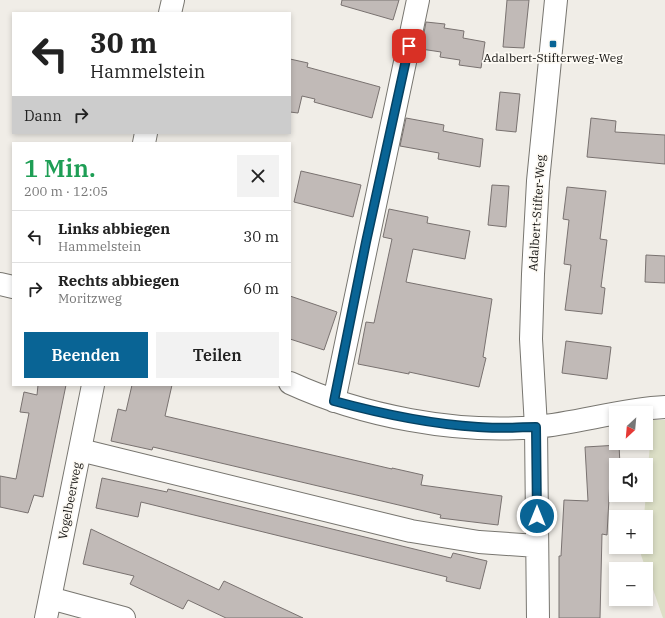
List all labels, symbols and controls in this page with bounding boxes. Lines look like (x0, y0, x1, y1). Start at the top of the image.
text: 30 m (90, 24, 157, 61)
icon: left (24, 28, 76, 80)
pin (392, 29, 426, 63)
icon: arrive (398, 35, 420, 57)
marker: Adalbert-Stifterweg-Weg (548, 39, 558, 49)
place label: Adalbert-Stifterweg-Weg (483, 50, 623, 65)
text: Hammelstein (90, 60, 205, 83)
icon: right (70, 104, 92, 126)
text: Dann (24, 106, 62, 125)
text: 1 Min. (24, 152, 96, 184)
street label: Adalbert-Stifter-Weg (525, 154, 548, 272)
button: close (237, 155, 279, 197)
text: 200 m · 12:05 (24, 183, 108, 200)
text: Links abbiegen (58, 219, 170, 238)
icon: left (24, 226, 46, 248)
text: 30 m (243, 227, 279, 246)
text: Hammelstein (58, 238, 141, 255)
text: Rechts abbiegen (58, 271, 179, 290)
icon: right (24, 278, 46, 300)
text: 60 m (243, 279, 279, 298)
text: Moritzweg (58, 290, 122, 307)
button: Beenden (24, 332, 148, 378)
button: Teilen (156, 332, 279, 378)
north arrow (609, 406, 653, 450)
map controls (609, 406, 653, 606)
button: sound (609, 458, 653, 502)
street label: Vogelbeerweg (55, 460, 84, 541)
position arrow (516, 495, 558, 537)
button: + (609, 510, 653, 554)
button: − (609, 562, 653, 606)

